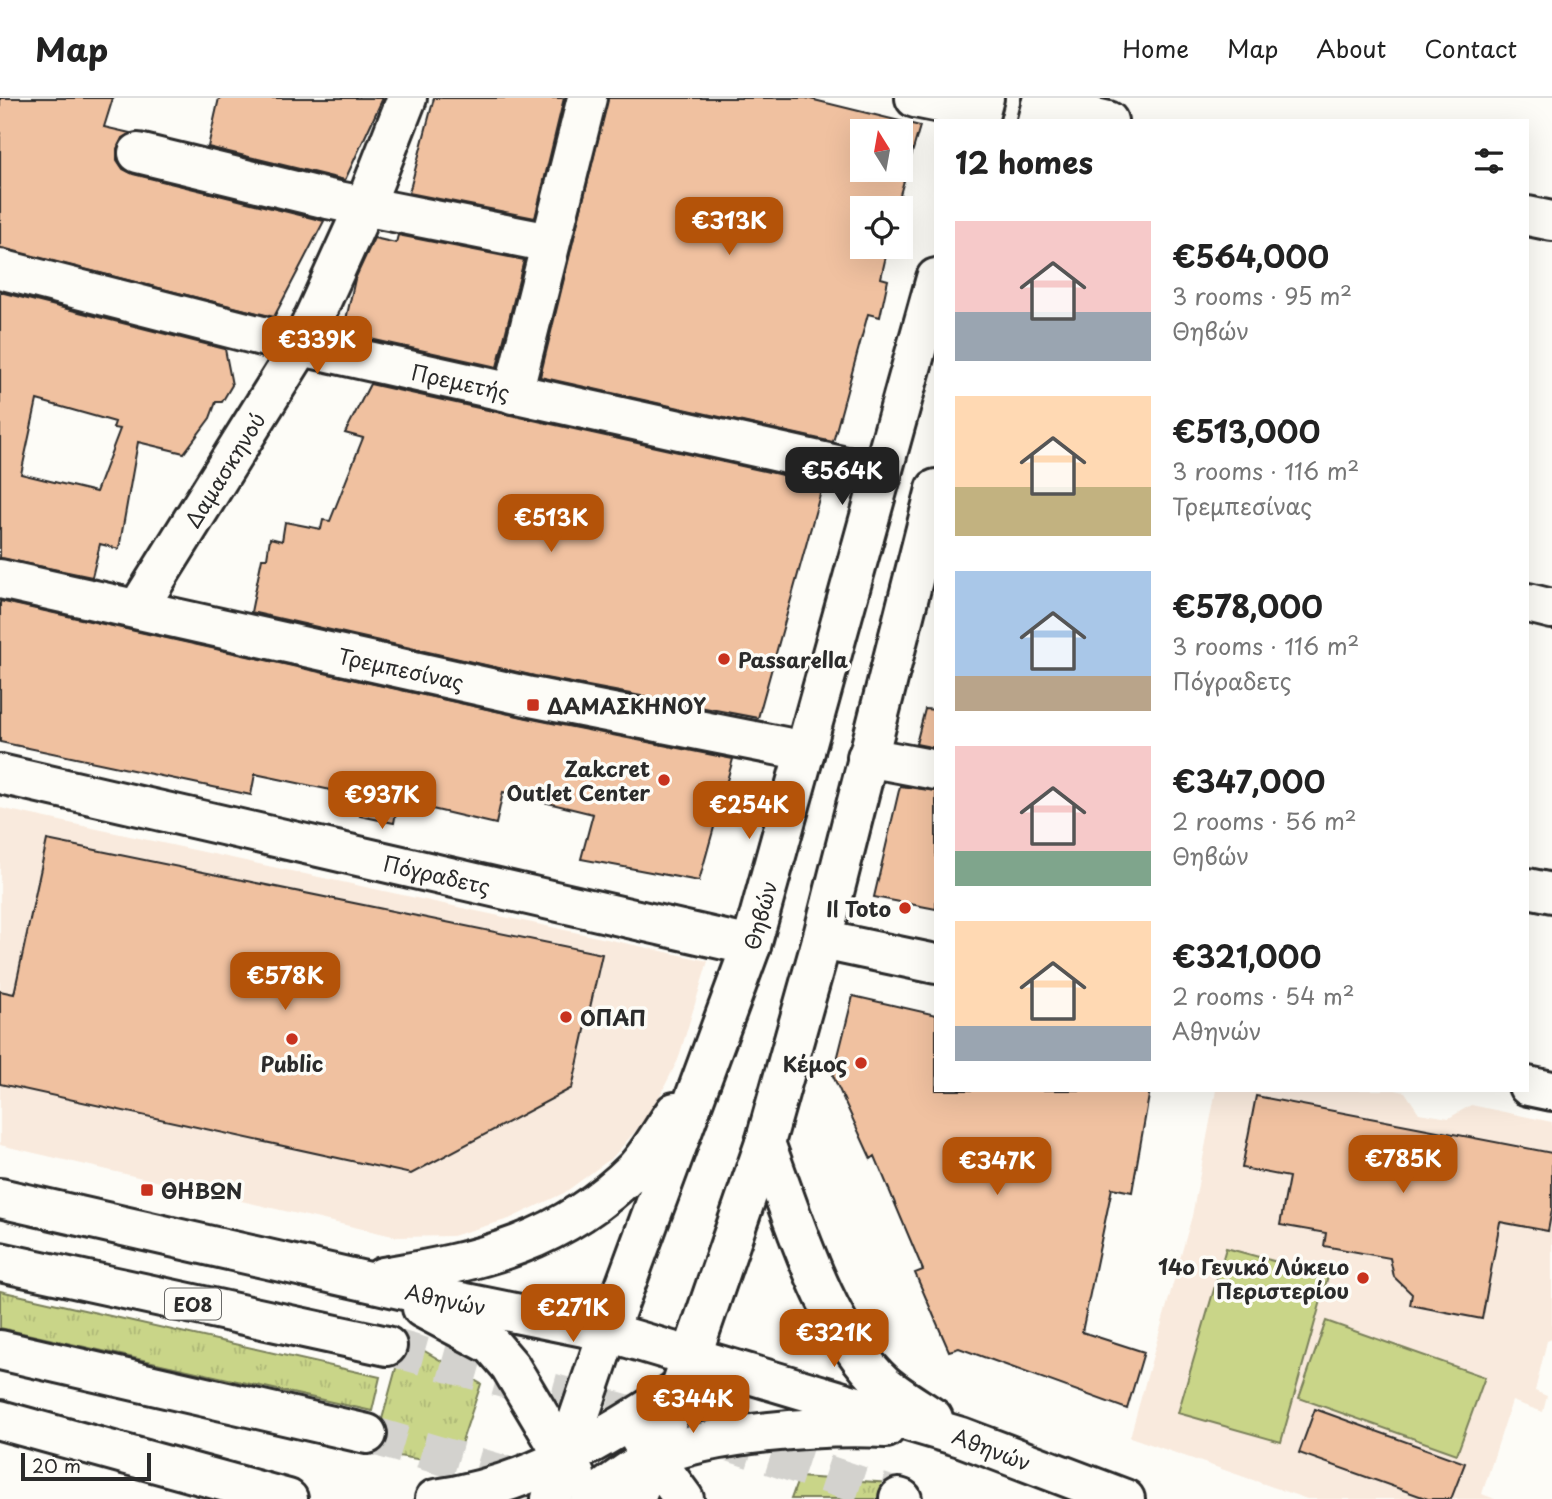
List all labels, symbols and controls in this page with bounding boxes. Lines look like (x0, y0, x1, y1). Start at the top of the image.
text: Map (35, 23, 108, 73)
text: Home (1122, 30, 1189, 66)
text: Map (1227, 30, 1278, 66)
text: About (1316, 30, 1386, 66)
text: Contact (1424, 30, 1517, 66)
north arrow (850, 119, 914, 182)
map controls (850, 119, 913, 259)
text: 12 homes (955, 139, 1093, 184)
icon: filters (1470, 142, 1508, 180)
button: locate (850, 196, 913, 259)
pin: €313K (680, 198, 778, 257)
text: €313K (691, 202, 767, 237)
text: €564,000 (1172, 233, 1329, 278)
icon: home (1011, 249, 1095, 333)
text: 3 rooms · 95 m² (1172, 278, 1352, 313)
text: Θηβών (1172, 313, 1249, 348)
pin: €339K (268, 316, 366, 376)
text: €339K (278, 321, 356, 356)
street label: Πρεμετής (408, 355, 513, 408)
street label: Δαμασκηνού (176, 406, 272, 534)
text: €513,000 (1172, 408, 1320, 453)
icon: home (1011, 424, 1095, 508)
pin: €564K (793, 448, 891, 507)
text: €564K (801, 452, 883, 487)
text: 3 rooms · 116 m² (1172, 453, 1359, 488)
text: Τρεμπεσίνας (1172, 488, 1312, 523)
pin: €513K (502, 494, 600, 554)
text: €513K (514, 499, 588, 534)
text: €578,000 (1172, 583, 1323, 628)
icon: home (1011, 599, 1095, 683)
text: 3 rooms · 116 m² (1172, 628, 1359, 663)
street label: Τρεμπεσίνας (335, 639, 467, 698)
place label: Passarella (738, 643, 848, 675)
marker: Passarella (716, 651, 732, 667)
text: Πόγραδετς (1172, 663, 1292, 698)
place label: ΔΑΜΑΣΚΗΝΟΥ (547, 689, 706, 721)
marker: ΔΑΜΑΣΚΗΝΟΥ (525, 697, 541, 713)
place label: Zakcret Outlet Center (506, 752, 650, 808)
text: €347,000 (1172, 758, 1325, 803)
pin: €937K (333, 772, 431, 831)
marker: Zakcret Outlet Center (656, 772, 672, 788)
icon: home (1011, 774, 1095, 858)
text: €937K (344, 776, 420, 811)
pin: €254K (700, 782, 798, 841)
text: €254K (709, 786, 789, 821)
text: 2 rooms · 56 m² (1172, 803, 1357, 838)
text: Θηβών (1172, 838, 1249, 873)
street label: Πόγραδετς (380, 846, 494, 902)
street label: Θηβών (735, 877, 784, 953)
place label: Il Toto (826, 892, 891, 924)
marker: Il Toto (897, 900, 913, 916)
text: €321,000 (1172, 933, 1321, 978)
icon: home (1011, 949, 1095, 1033)
pin: €578K (236, 953, 334, 1012)
text: €578K (246, 957, 324, 992)
text: 2 rooms · 54 m² (1172, 978, 1355, 1013)
place label: ΟΠΑΠ (580, 1001, 646, 1033)
marker: ΟΠΑΠ (558, 1009, 574, 1025)
text: Αθηνών (1172, 1013, 1262, 1048)
marker: Public (284, 1031, 300, 1047)
place label: Public (261, 1047, 323, 1079)
place label: Κέμος (783, 1047, 847, 1079)
marker: Κέμος (853, 1055, 869, 1071)
pin: €785K (1354, 1136, 1452, 1195)
pin: €347K (948, 1138, 1046, 1197)
text: €785K (1364, 1140, 1442, 1175)
text: €347K (958, 1142, 1036, 1177)
place label: ΘΗΒΏΝ (161, 1174, 242, 1206)
marker: ΘΗΒΏΝ (139, 1182, 155, 1198)
place label: 14ο Γενικό Λύκειο Περιστερίου (1158, 1250, 1349, 1306)
marker: 14ο Γενικό Λύκειο Περιστερίου (1355, 1270, 1371, 1286)
street label: Αθηνών (402, 1275, 489, 1323)
pin: €271K (524, 1284, 622, 1344)
road number: ΕΟ8 (165, 1288, 221, 1320)
text: €271K (537, 1289, 609, 1324)
pin: €321K (785, 1310, 883, 1369)
text: €321K (796, 1314, 872, 1349)
pin: €344K (644, 1376, 742, 1435)
text: €344K (652, 1380, 734, 1415)
street label: Αθηνών (948, 1419, 1036, 1478)
scale bar (21, 1450, 150, 1482)
text: 20 m (32, 1451, 81, 1479)

